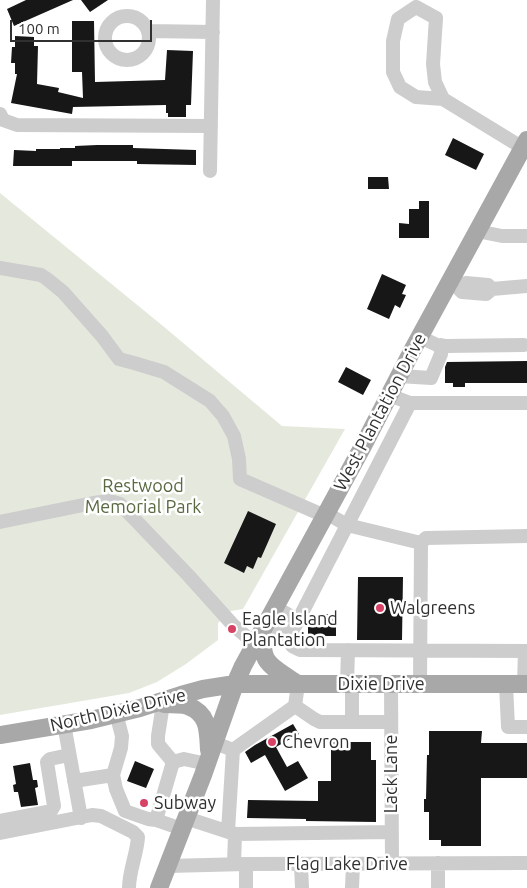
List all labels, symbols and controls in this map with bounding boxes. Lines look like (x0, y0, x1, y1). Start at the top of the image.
scale bar (12, 10, 155, 42)
text: 100 m (18, 20, 60, 37)
street label: West Plantation Drive (329, 329, 431, 495)
park label: Restwood Memorial Park (85, 475, 201, 518)
place label: Walgreens (390, 597, 475, 619)
marker: Walgreens (374, 602, 386, 614)
place label: Eagle Island Plantation (242, 608, 338, 650)
marker: Eagle Island Plantation (226, 623, 238, 635)
street label: Dixie Drive (337, 673, 425, 695)
street label: North Dixie Drive (48, 684, 188, 736)
place label: Chevron (282, 731, 350, 753)
street label: Lack Lane (380, 735, 402, 813)
marker: Chevron (266, 736, 278, 748)
place label: Subway (154, 792, 216, 814)
marker: Subway (138, 797, 150, 809)
street label: Flag Lake Drive (286, 853, 408, 875)

